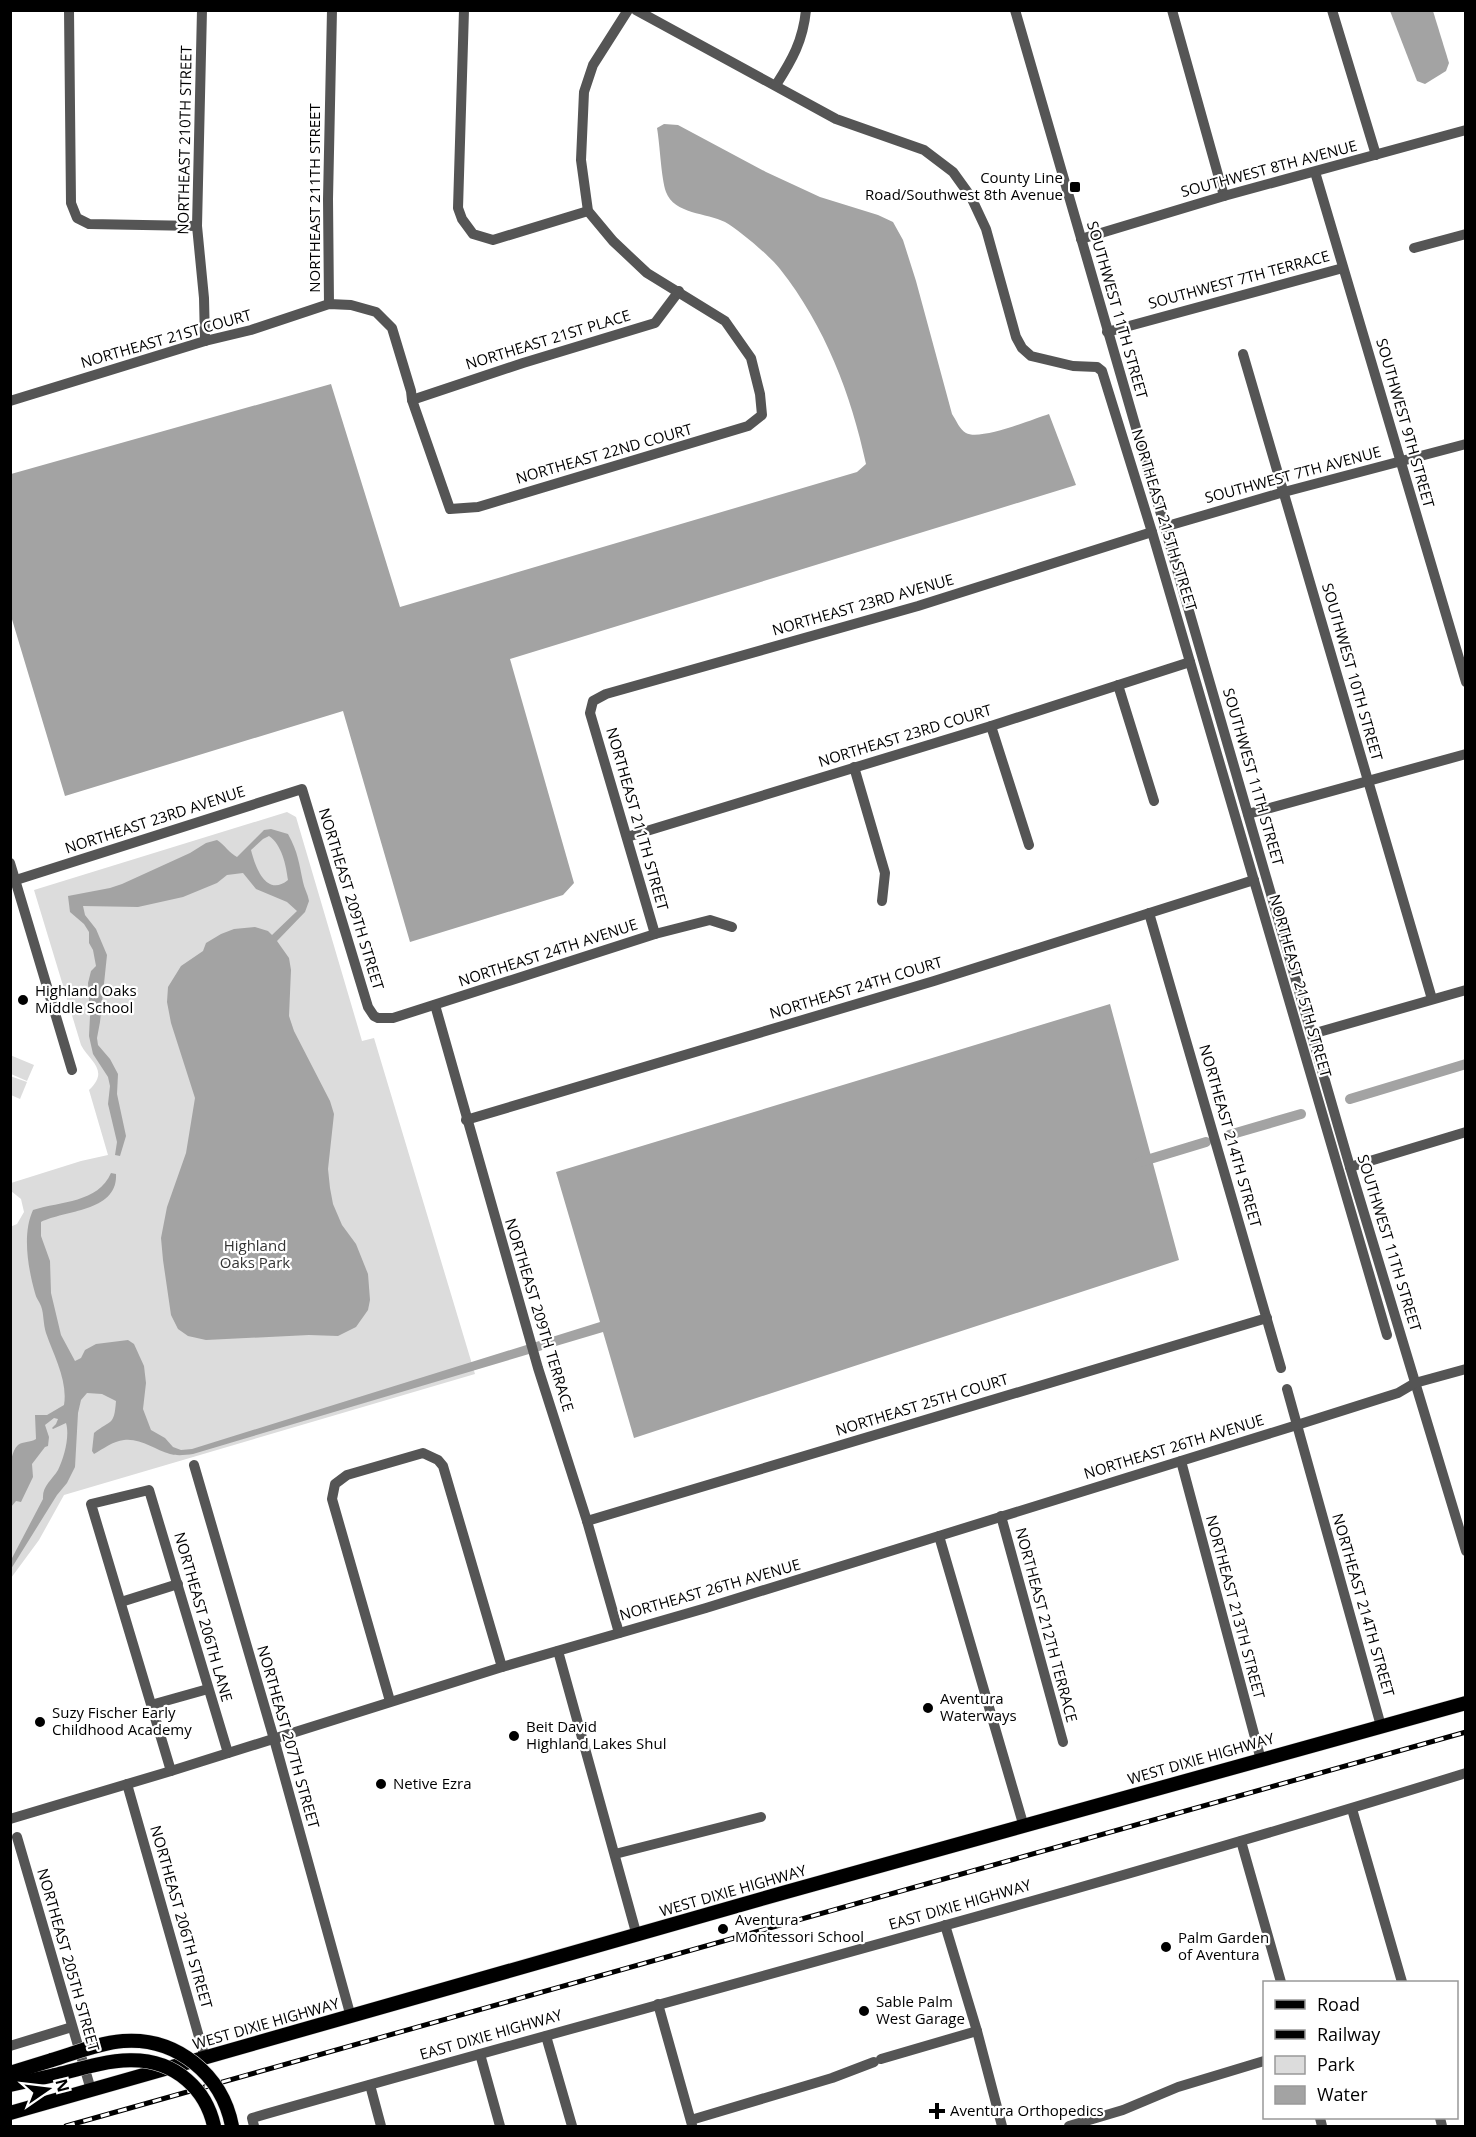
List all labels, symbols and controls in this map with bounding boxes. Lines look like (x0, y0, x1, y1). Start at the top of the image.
street label: NORTHEAST 210TH STREET (172, 44, 196, 235)
street label: NORTHEAST 211TH STREET (304, 103, 324, 293)
street label: SOUTHWEST 8TH AVENUE (1178, 135, 1359, 201)
place label: County Line Road/Southwest 8th Avenue (865, 167, 1063, 204)
marker: County Line Road/Southwest 8th Avenue (1068, 180, 1082, 194)
street label: SOUTHWEST 11TH STREET (1083, 219, 1153, 402)
street label: SOUTHWEST 7TH TERRACE (1146, 245, 1332, 313)
street label: NORTHEAST 21ST COURT (78, 304, 254, 372)
street label: NORTHEAST 21ST PLACE (463, 304, 633, 374)
street label: SOUTHWEST 9TH STREET (1372, 336, 1440, 510)
street label: NORTHEAST 22ND COURT (513, 418, 695, 488)
street label: NORTHEAST 215TH STREET (1128, 426, 1202, 614)
street label: SOUTHWEST 7TH AVENUE (1202, 441, 1383, 507)
street label: NORTHEAST 23RD AVENUE (769, 568, 956, 640)
street label: SOUTHWEST 10TH STREET (1318, 581, 1388, 764)
street label: SOUTHWEST 11TH STREET (1219, 686, 1289, 869)
street label: NORTHEAST 23RD COURT (815, 699, 995, 771)
street label: NORTHEAST 211TH STREET (602, 725, 674, 913)
street label: NORTHEAST 23RD AVENUE (62, 780, 247, 858)
street label: NORTHEAST 209TH STREET (315, 805, 389, 993)
street label: NORTHEAST 215TH STREET (1265, 892, 1337, 1080)
street label: NORTHEAST 24TH AVENUE (455, 914, 640, 991)
street label: NORTHEAST 24TH COURT (767, 951, 945, 1023)
place label: Highland Oaks Middle School (35, 980, 137, 1017)
marker: Highland Oaks Middle School (16, 993, 30, 1007)
street label: NORTHEAST 214TH STREET (1195, 1042, 1267, 1230)
street label: SOUTHWEST 11TH STREET (1354, 1152, 1427, 1334)
street label: NORTHEAST 209TH TERRACE (501, 1216, 579, 1414)
park label: Highland Oaks Park (220, 1235, 290, 1272)
street label: NORTHEAST 25TH COURT (833, 1368, 1011, 1440)
street label: NORTHEAST 26TH AVENUE (1081, 1409, 1266, 1483)
street label: NORTHEAST 214TH STREET (1328, 1511, 1400, 1699)
street label: NORTHEAST 213TH STREET (1202, 1513, 1270, 1701)
street label: NORTHEAST 212TH TERRACE (1011, 1525, 1083, 1724)
street label: NORTHEAST 206TH LANE (170, 1530, 238, 1704)
street label: NORTHEAST 26TH AVENUE (617, 1554, 803, 1624)
street label: NORTHEAST 207TH STREET (253, 1643, 325, 1831)
place label: Aventura Waterways (940, 1688, 1017, 1725)
marker: Aventura Waterways (921, 1701, 935, 1715)
place label: Suzy Fischer Early Childhood Academy (52, 1702, 192, 1739)
marker: Suzy Fischer Early Childhood Academy (33, 1715, 47, 1729)
place label: Beit David Highland Lakes Shul (526, 1716, 667, 1753)
street label: WEST DIXIE HIGHWAY (1125, 1727, 1277, 1789)
marker: Beit David Highland Lakes Shul (507, 1729, 521, 1743)
place label: Netive Ezra (393, 1773, 472, 1793)
marker: Netive Ezra (374, 1777, 388, 1791)
street label: NORTHEAST 206TH STREET (146, 1823, 218, 2011)
street label: WEST DIXIE HIGHWAY (657, 1859, 809, 1921)
street label: NORTHEAST 205TH STREET (33, 1866, 105, 2054)
street label: EAST DIXIE HIGHWAY (886, 1874, 1034, 1934)
place label: Aventura Montessori School (735, 1909, 864, 1946)
marker: Aventura Montessori School (716, 1922, 730, 1936)
place label: Palm Garden of Aventura (1178, 1927, 1269, 1964)
marker: Palm Garden of Aventura (1159, 1940, 1173, 1954)
legend (1263, 1981, 1458, 2119)
place label: Sable Palm West Garage (876, 1991, 965, 2028)
street label: WEST DIXIE HIGHWAY (190, 1992, 342, 2054)
text: Road (1317, 1992, 1360, 2016)
street label: EAST DIXIE HIGHWAY (417, 2004, 565, 2064)
marker: Sable Palm West Garage (857, 2004, 871, 2018)
text: Railway (1317, 2022, 1381, 2046)
text: Park (1317, 2052, 1355, 2076)
north arrow (18, 2059, 78, 2119)
text: N (50, 2076, 75, 2094)
text: Water (1317, 2082, 1368, 2106)
place label: Aventura Orthopedics (950, 2100, 1104, 2120)
marker: Aventura Orthopedics (928, 2102, 946, 2120)

